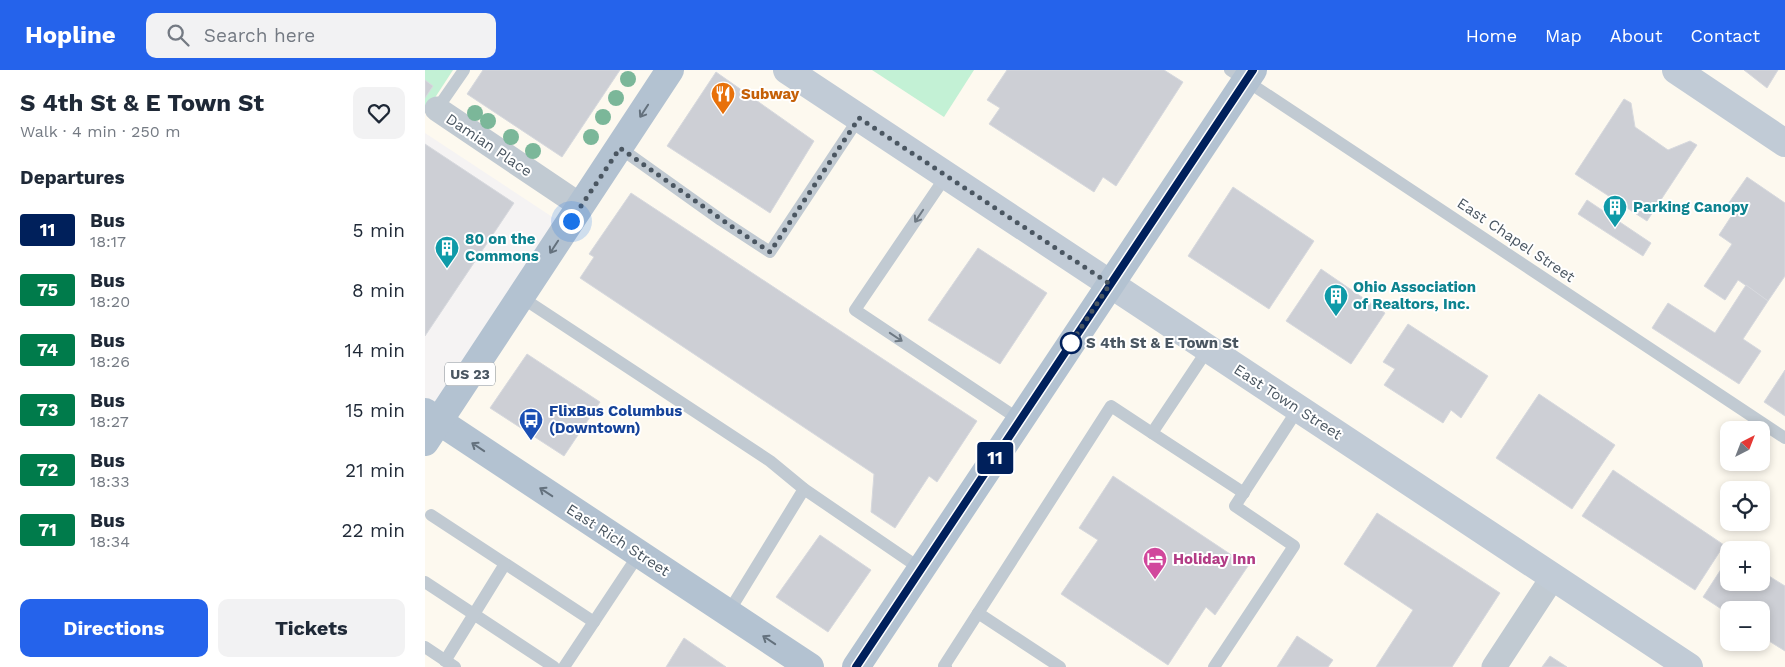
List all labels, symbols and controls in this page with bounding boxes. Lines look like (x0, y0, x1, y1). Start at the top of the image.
search box (146, 13, 496, 58)
text: Hopline (25, 21, 116, 49)
icon: search (164, 21, 192, 49)
text: Search here (204, 24, 315, 47)
text: Home (1466, 25, 1517, 46)
text: Map (1545, 25, 1582, 46)
text: About (1610, 25, 1662, 46)
text: Contact (1690, 25, 1760, 46)
restaurant icon: Subway (710, 81, 736, 115)
place label: Subway (741, 85, 800, 103)
button: heart (353, 87, 405, 139)
text: S 4th St & E Town St (20, 89, 264, 117)
one-way arrow (639, 104, 649, 118)
street label: Damian Place (443, 110, 535, 180)
text: Walk · 4 min · 250 m (20, 122, 180, 141)
text: Departures (20, 166, 125, 189)
street label: East Chapel Street (1454, 194, 1579, 286)
building icon: Parking Canopy (1602, 194, 1628, 228)
place label: Parking Canopy (1633, 198, 1749, 216)
text: Bus (90, 209, 125, 232)
your location (559, 209, 584, 234)
one-way arrow (914, 209, 924, 223)
text: 11 (40, 219, 55, 240)
text: 5 min (353, 219, 405, 242)
place label: 80 on the Commons (465, 230, 539, 265)
text: 18:17 (90, 232, 126, 251)
building icon: 80 on the Commons (434, 235, 460, 269)
one-way arrow (549, 239, 559, 253)
text: Bus (90, 269, 125, 292)
place label: Ohio Association of Realtors, Inc. (1353, 278, 1476, 313)
text: 75 (37, 279, 58, 300)
text: 8 min (352, 279, 405, 302)
building icon: Ohio Association of Realtors, Inc. (1323, 283, 1349, 317)
text: 18:20 (90, 292, 130, 311)
text: Bus (90, 329, 125, 352)
one-way arrow (888, 332, 902, 342)
marker: S 4th St & E Town St (1060, 332, 1082, 354)
place label: S 4th St & E Town St (1086, 334, 1239, 352)
text: 74 (37, 339, 58, 360)
text: 14 min (345, 339, 405, 362)
text: 18:26 (90, 352, 130, 371)
street label: East Town Street (1231, 360, 1346, 444)
road number: US 23 (445, 362, 495, 386)
text: Bus (90, 389, 125, 412)
text: 73 (37, 399, 58, 420)
text: 15 min (345, 399, 405, 422)
place label: FlixBus Columbus (Downtown) (549, 402, 682, 437)
bus stop icon: FlixBus Columbus (Downtown) (518, 407, 544, 441)
text: 18:27 (90, 412, 129, 431)
north arrow (1720, 421, 1770, 471)
map controls (1720, 421, 1770, 651)
one-way arrow (471, 442, 485, 452)
line badge: 11 (973, 442, 1017, 474)
text: 11 (987, 447, 1003, 468)
text: Bus (90, 449, 125, 472)
text: 72 (37, 459, 58, 480)
text: 21 min (345, 459, 405, 482)
text: 18:33 (90, 472, 130, 491)
button: locate (1720, 481, 1770, 531)
one-way arrow (540, 487, 554, 497)
street label: East Rich Street (563, 500, 673, 580)
text: Bus (90, 509, 125, 532)
text: 71 (38, 519, 57, 540)
text: 22 min (341, 519, 405, 542)
text: 18:34 (90, 532, 130, 551)
button: + (1720, 541, 1770, 591)
hotel icon: Holiday Inn (1142, 546, 1168, 580)
place label: Holiday Inn (1173, 550, 1256, 568)
button: Directions (20, 599, 208, 657)
button: Tickets (218, 599, 405, 657)
button: − (1720, 601, 1770, 651)
one-way arrow (763, 635, 777, 645)

